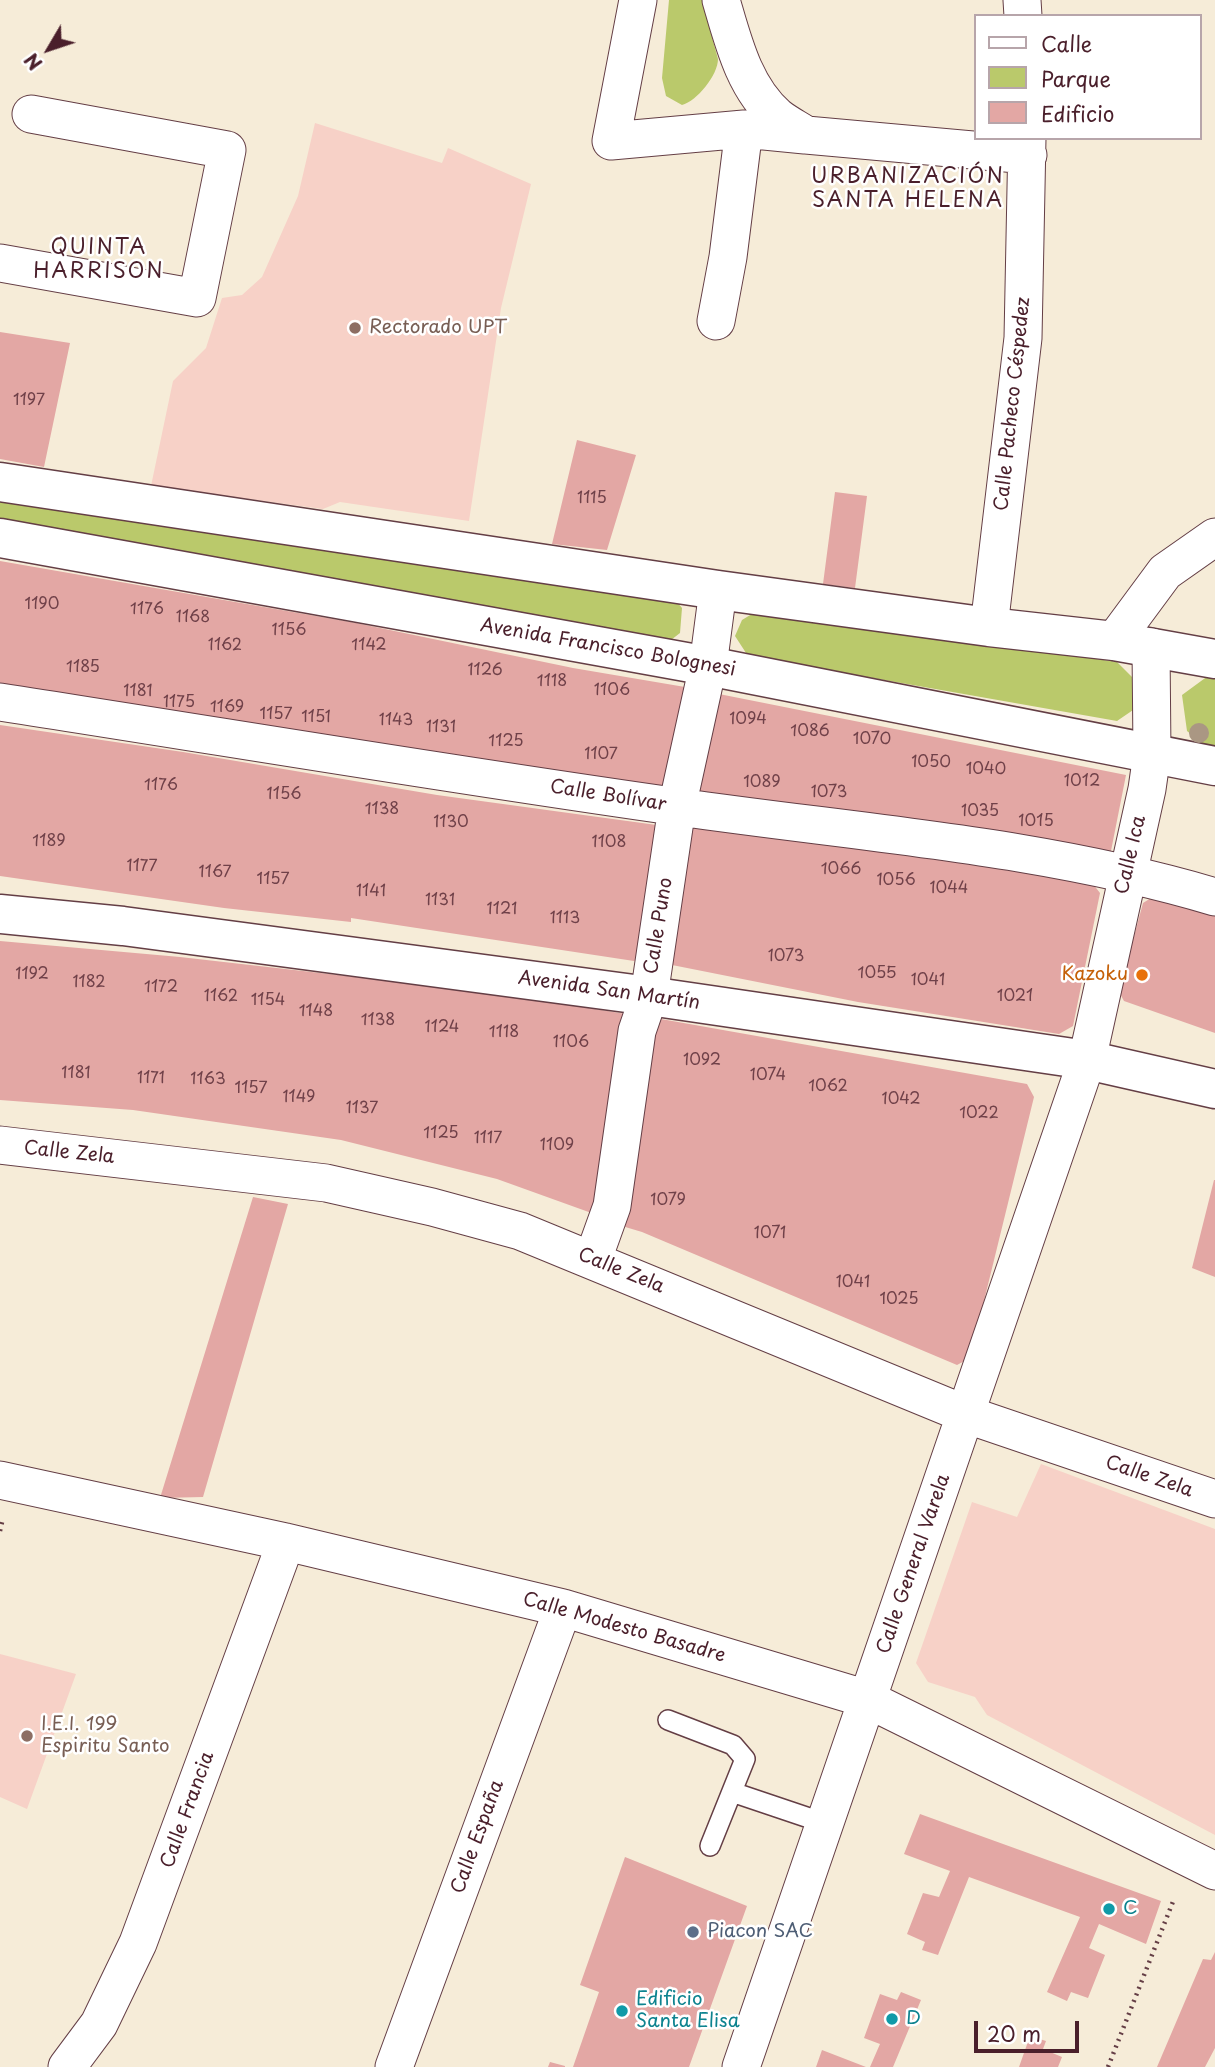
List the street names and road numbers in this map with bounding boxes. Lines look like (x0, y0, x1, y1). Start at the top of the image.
street label: Calle Pacheco Céspedez (990, 296, 1036, 512)
street label: Avenida Francisco Bolognesi (479, 614, 737, 682)
street label: Calle Bolívar (548, 776, 668, 816)
street label: Calle Ica (1111, 813, 1151, 897)
street label: Calle Puno (640, 876, 678, 976)
street label: Avenida San Martín (517, 967, 701, 1015)
street label: Calle Zela (23, 1137, 115, 1169)
street label: Calle Zela (575, 1243, 667, 1299)
street label: Calle Zela (1102, 1451, 1196, 1503)
street label: Calle General Varela (873, 1471, 955, 1657)
street label: Calle Modesto Basadre (520, 1588, 728, 1668)
street label: Calle Francia (156, 1749, 220, 1871)
street label: Calle España (447, 1777, 509, 1897)

